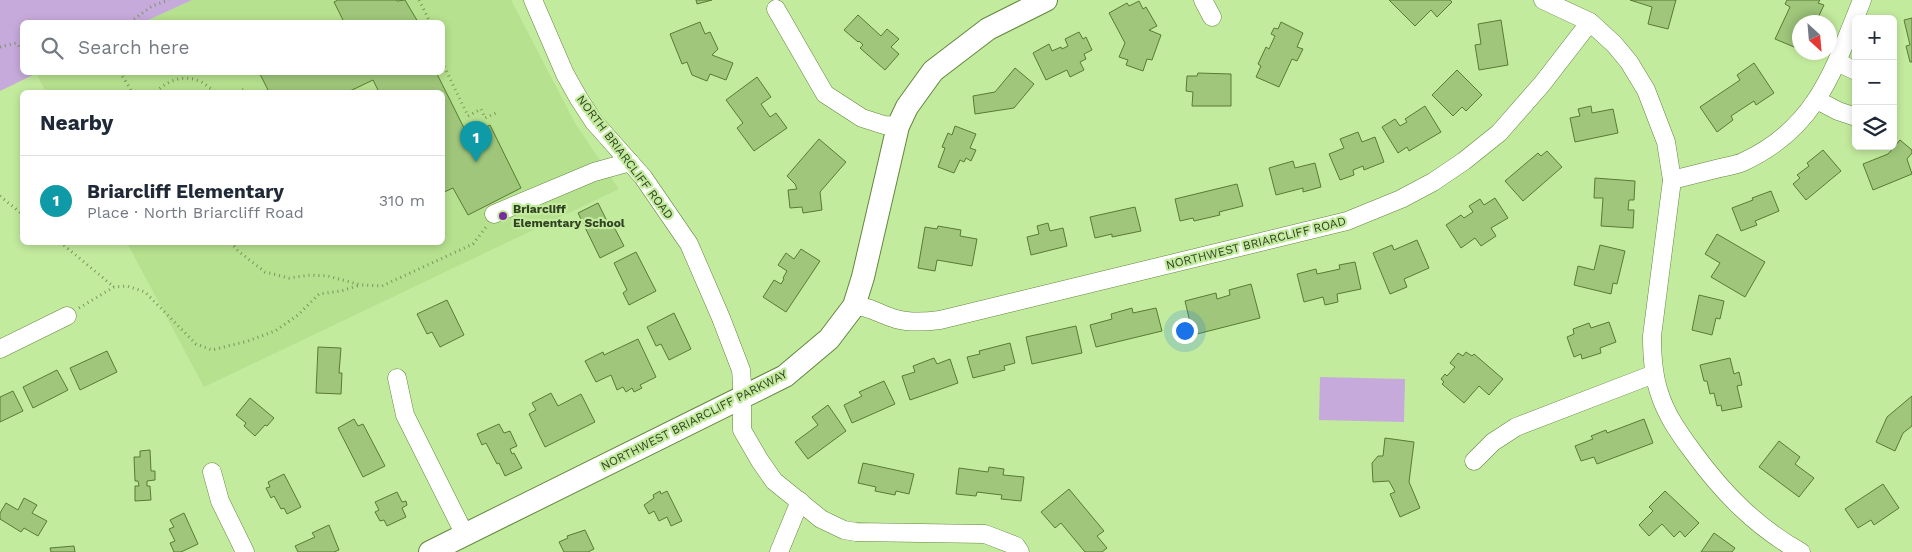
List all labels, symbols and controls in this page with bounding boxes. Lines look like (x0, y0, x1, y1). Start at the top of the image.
north arrow (1792, 15, 1837, 60)
map controls (1852, 15, 1897, 150)
button: + (1852, 15, 1897, 60)
search box (20, 20, 445, 75)
icon: search (38, 34, 66, 62)
text: Search here (78, 36, 189, 59)
button: − (1852, 60, 1897, 105)
street label: NORTH BRIARCLIFF ROAD (574, 92, 676, 222)
button: layers (1852, 105, 1897, 150)
text: Nearby (40, 110, 113, 135)
pin: 1 (460, 121, 492, 162)
text: Briarcliff Elementary (87, 180, 284, 203)
text: 1 (53, 191, 59, 210)
text: 310 m (379, 191, 425, 210)
place label: Briarcliff Elementary School (513, 202, 625, 230)
text: Place · North Briarcliff Road (87, 203, 304, 222)
marker: Briarcliff Elementary School (497, 210, 509, 222)
street label: NORTHWEST BRIARCLIFF ROAD (1165, 214, 1347, 272)
your location (1172, 318, 1198, 344)
street label: NORTHWEST BRIARCLIFF PARKWAY (598, 367, 790, 473)

